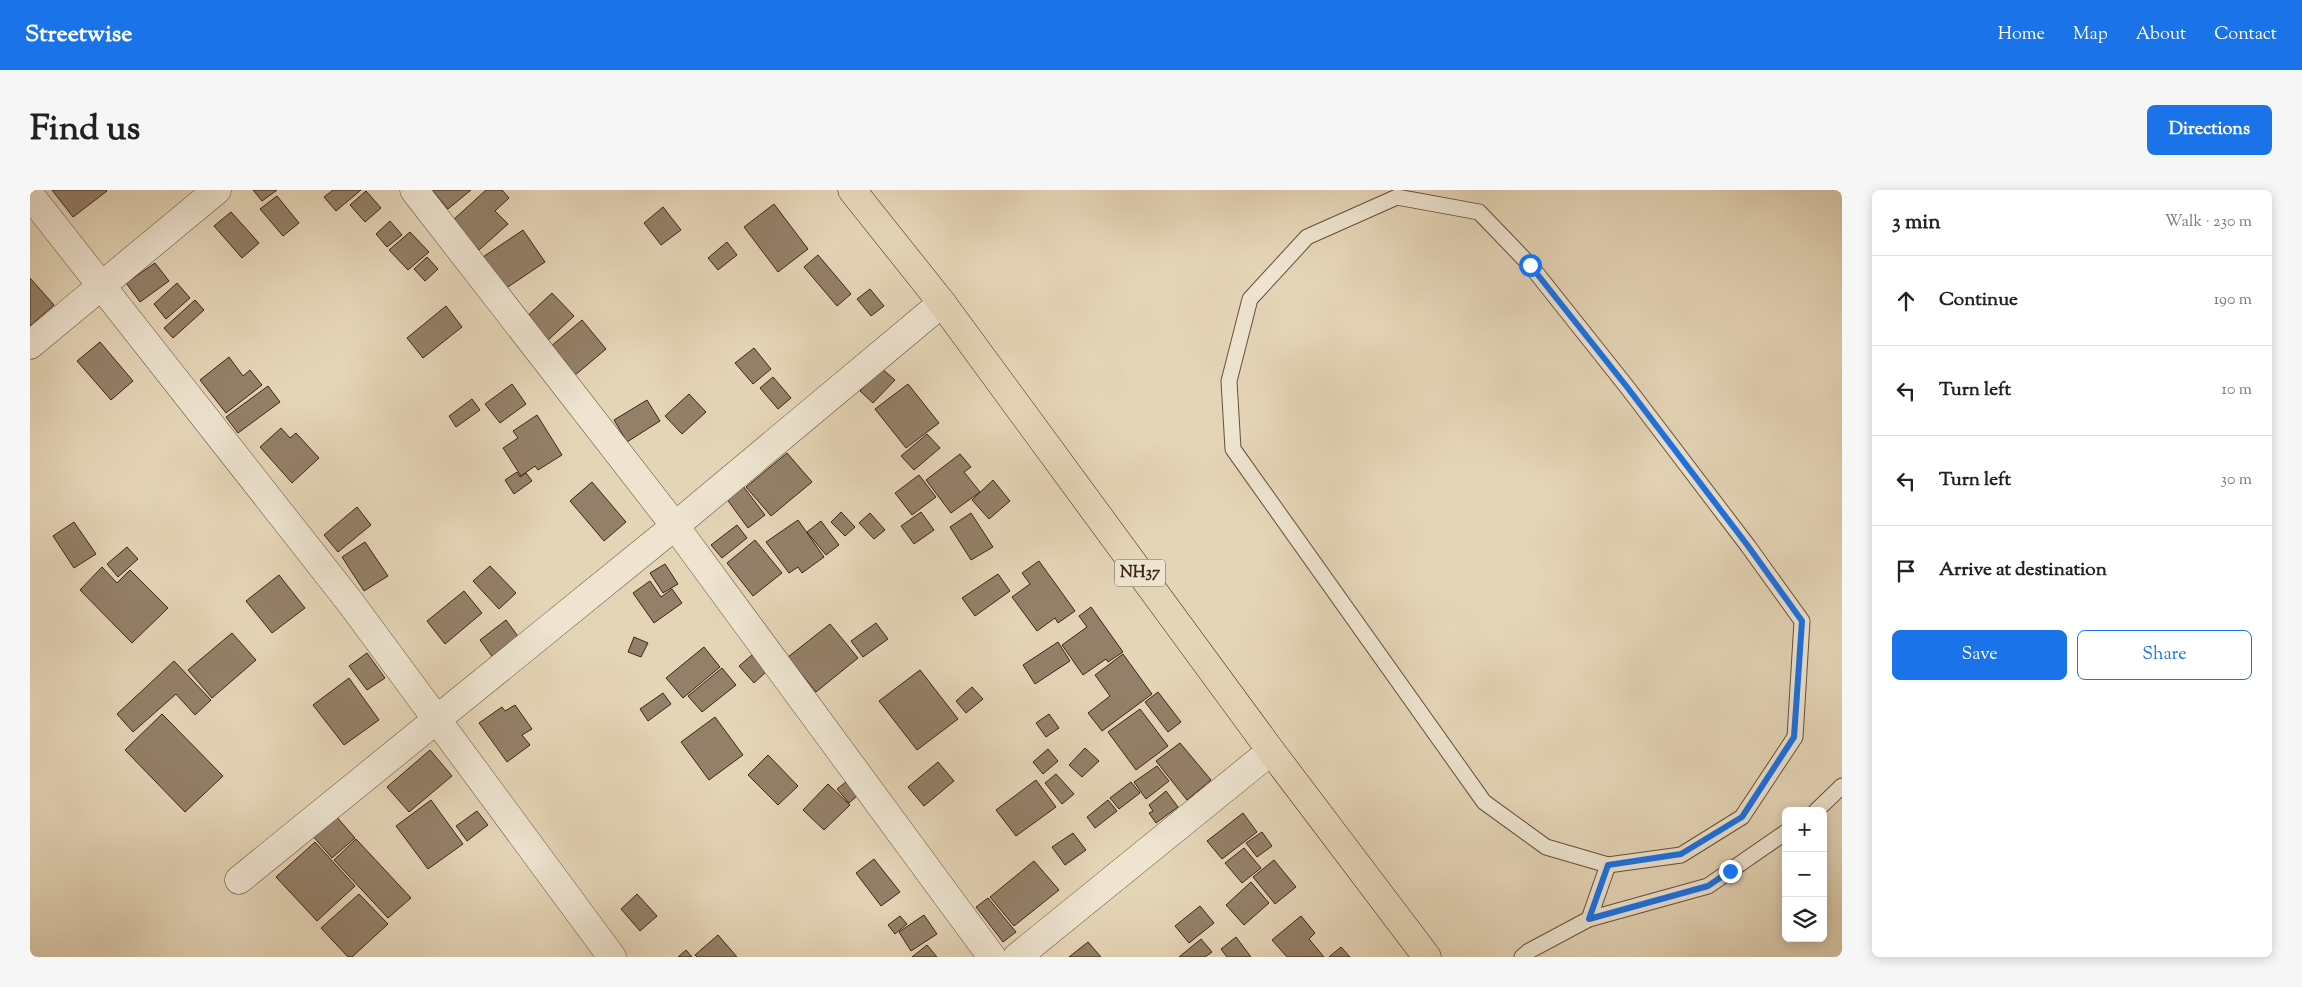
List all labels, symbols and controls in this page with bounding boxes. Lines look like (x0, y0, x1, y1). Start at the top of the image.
text: Streetwise (25, 18, 132, 52)
text: Home (1998, 22, 2045, 48)
text: Map (2073, 22, 2108, 48)
text: About (2136, 22, 2186, 48)
text: Contact (2214, 22, 2277, 48)
text: Find us (30, 105, 140, 156)
button: Directions (2147, 105, 2272, 155)
text: 3 min (1892, 208, 1941, 238)
text: Walk · 230 m (2165, 211, 2252, 234)
route start (1519, 254, 1542, 277)
icon: ahead (1892, 287, 1920, 315)
text: Continue (1939, 287, 2018, 314)
text: 190 m (2214, 289, 2252, 312)
icon: left (1892, 377, 1920, 405)
text: Turn left (1939, 377, 2011, 404)
text: 10 m (2222, 379, 2252, 402)
icon: left (1892, 467, 1920, 495)
text: Turn left (1939, 467, 2011, 494)
text: 30 m (2221, 469, 2252, 492)
icon: arrive (1892, 557, 1920, 585)
text: Arrive at destination (1939, 557, 2107, 584)
road number: NH37 (1115, 559, 1165, 586)
button: Save (1892, 630, 2067, 680)
button: Share (2077, 630, 2252, 680)
map controls (1782, 807, 1827, 942)
button: + (1782, 807, 1827, 852)
button: − (1782, 852, 1827, 897)
route end (1719, 860, 1742, 883)
button: layers (1782, 897, 1827, 942)

